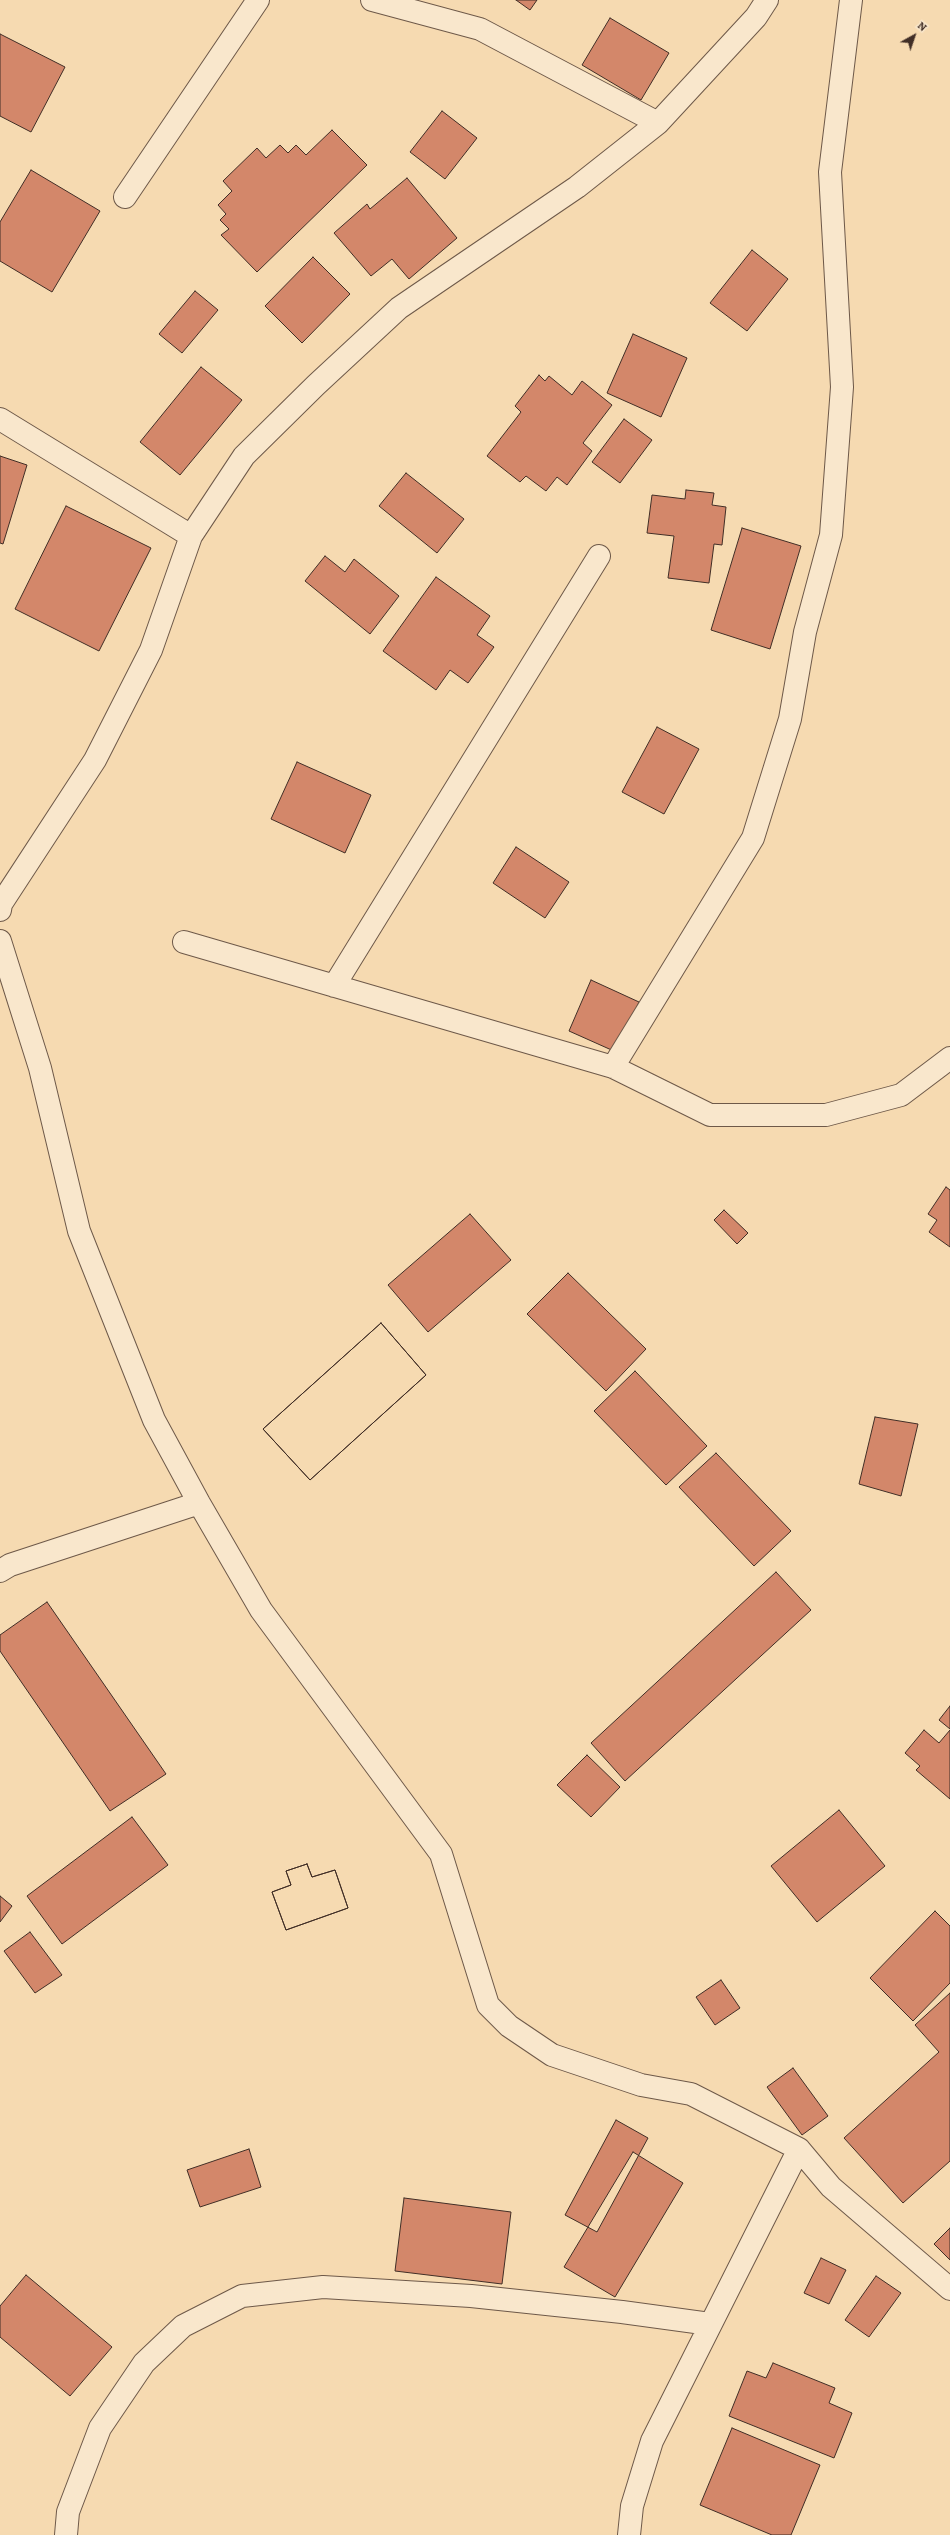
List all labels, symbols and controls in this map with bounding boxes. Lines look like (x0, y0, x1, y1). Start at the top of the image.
north arrow (894, 16, 934, 56)
text: N (914, 18, 930, 35)

